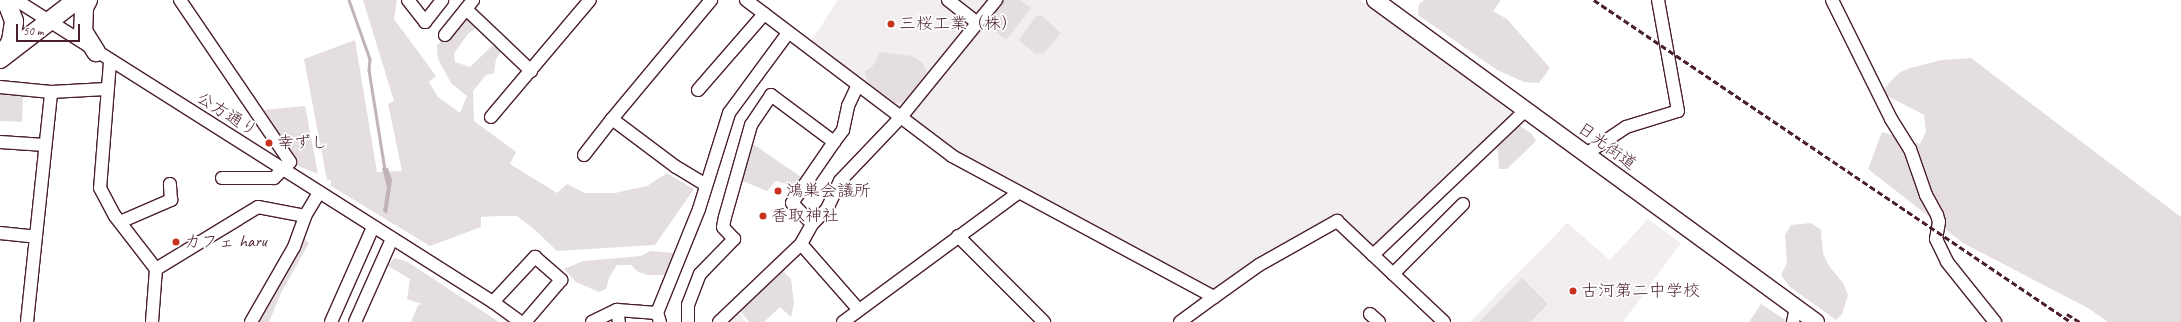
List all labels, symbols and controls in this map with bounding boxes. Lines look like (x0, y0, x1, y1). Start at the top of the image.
place label: 三桜工業（株） (899, 14, 1018, 34)
scale bar (18, 16, 82, 42)
marker: 三桜工業（株） (886, 19, 896, 29)
text: 50 m (23, 23, 43, 39)
street label: 公方通り (193, 87, 261, 141)
street label: 日光街道 (1573, 118, 1641, 174)
place label: 幸ずし (277, 133, 328, 153)
marker: 幸ずし (264, 138, 274, 148)
place label: 鴻巣会議所 (786, 181, 871, 201)
marker: 鴻巣会議所 (773, 186, 783, 196)
place label: 香取神社 (771, 206, 839, 226)
marker: 香取神社 (758, 211, 768, 221)
place label: カフェ haru (184, 232, 267, 252)
marker: カフェ haru (171, 237, 181, 247)
place label: 古河第二中学校 (1581, 281, 1700, 301)
marker: 古河第二中学校 (1568, 286, 1578, 296)

